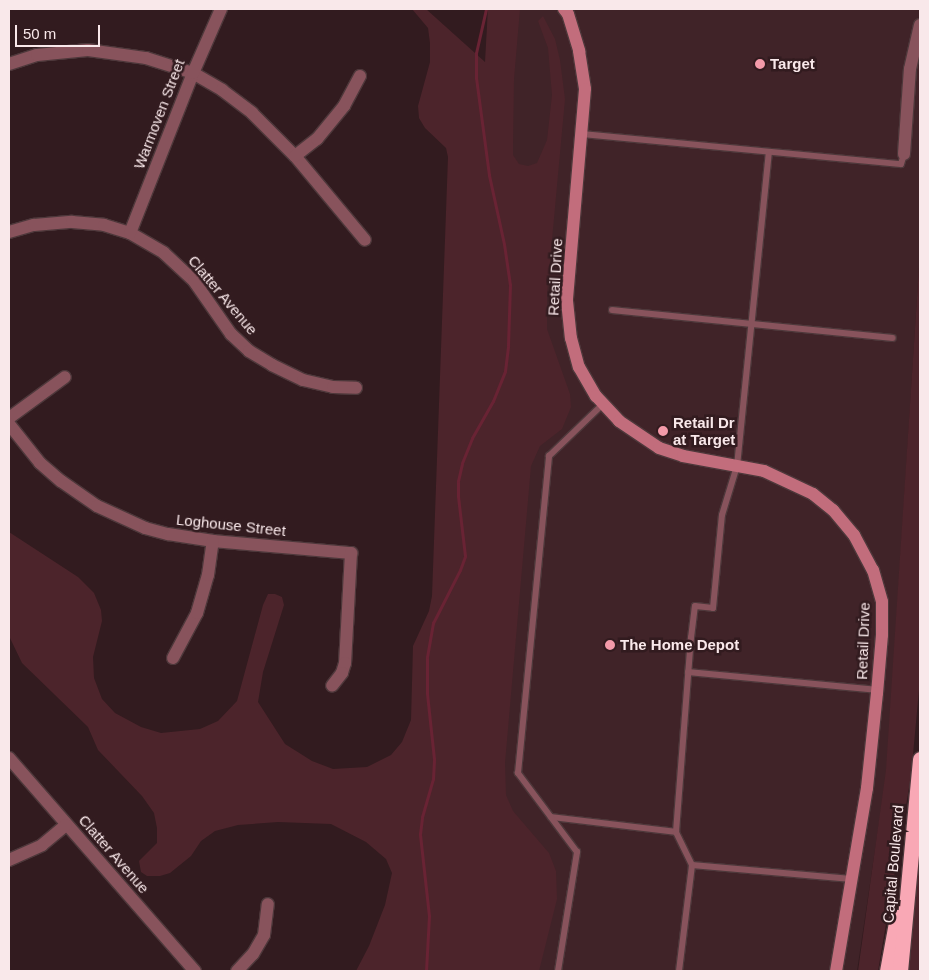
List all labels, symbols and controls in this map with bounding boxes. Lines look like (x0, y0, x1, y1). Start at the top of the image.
scale bar (18, 15, 102, 47)
text: 50 m (23, 25, 56, 42)
place label: Target (770, 55, 815, 73)
street label: Warmoven Street (130, 57, 188, 171)
marker: Target (754, 58, 766, 70)
street label: Retail Drive (544, 238, 566, 316)
street label: Clatter Avenue (184, 251, 262, 339)
place label: Retail Dr at Target (673, 413, 735, 448)
marker: Retail Dr at Target (657, 425, 669, 437)
street label: Loghouse Street (175, 510, 287, 540)
street label: Retail Drive (853, 602, 873, 680)
place label: The Home Depot (620, 636, 739, 654)
marker: The Home Depot (604, 639, 616, 651)
street label: Capital Boulevard (879, 804, 907, 924)
street label: Clatter Avenue (75, 811, 153, 897)

